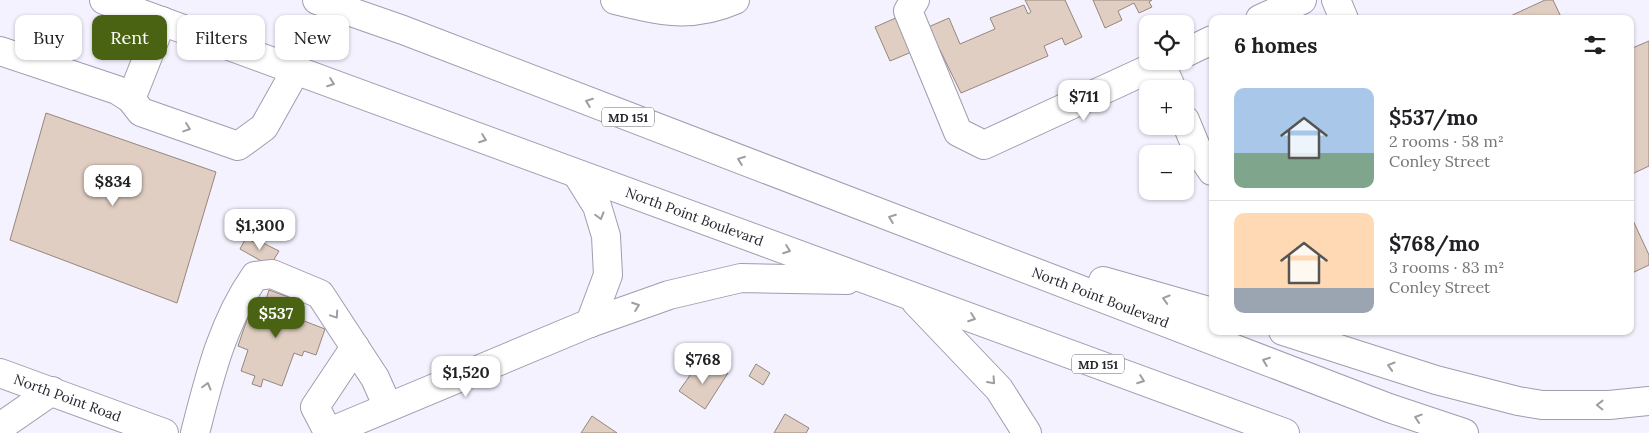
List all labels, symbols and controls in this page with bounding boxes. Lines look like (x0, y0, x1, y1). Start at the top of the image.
chip: Buy (15, 15, 82, 60)
chip: Rent (92, 15, 167, 60)
chip: Filters (177, 15, 265, 60)
chip: New (275, 15, 349, 60)
map controls (1139, 15, 1194, 200)
button: locate (1139, 15, 1194, 70)
icon: filters (1581, 31, 1609, 59)
text: 6 homes (1234, 32, 1317, 59)
one-way arrow (326, 77, 334, 87)
pin: $711 (1054, 80, 1114, 122)
button: + (1139, 80, 1194, 135)
text: $711 (1069, 86, 1099, 106)
one-way arrow (585, 98, 594, 108)
text: $537/mo (1389, 104, 1478, 131)
road number: MD 151 (602, 108, 654, 126)
icon: home (1274, 108, 1334, 168)
one-way arrow (182, 122, 191, 132)
text: 2 rooms · 58 m² (1389, 131, 1504, 151)
one-way arrow (478, 133, 487, 143)
button: − (1139, 145, 1194, 200)
text: Conley Street (1389, 151, 1490, 171)
one-way arrow (737, 156, 746, 166)
pin: $834 (83, 164, 143, 207)
text: $834 (95, 171, 131, 191)
street label: North Point Boulevard (623, 183, 766, 250)
pin: $1,300 (219, 208, 301, 251)
one-way arrow (594, 212, 604, 220)
one-way arrow (889, 214, 897, 224)
text: $1,300 (235, 215, 285, 235)
text: $768/mo (1389, 230, 1480, 257)
icon: home (1274, 233, 1334, 293)
one-way arrow (782, 244, 791, 254)
text: 3 rooms · 83 m² (1389, 257, 1504, 277)
street label: North Point Boulevard (1029, 263, 1172, 332)
text: Conley Street (1389, 277, 1490, 297)
one-way arrow (1162, 294, 1170, 304)
pin: $537 (246, 296, 306, 339)
one-way arrow (631, 302, 640, 312)
text: $537 (259, 303, 293, 323)
one-way arrow (328, 310, 338, 319)
one-way arrow (967, 312, 976, 322)
pin: $768 (673, 342, 733, 385)
text: $768 (685, 349, 721, 369)
road number: MD 151 (1072, 354, 1124, 374)
pin: $1,520 (425, 356, 507, 398)
one-way arrow (1262, 357, 1271, 367)
one-way arrow (1387, 361, 1395, 371)
text: $1,520 (442, 362, 490, 382)
street label: North Point Road (12, 370, 124, 426)
one-way arrow (1136, 374, 1145, 384)
one-way arrow (986, 376, 995, 385)
one-way arrow (202, 382, 212, 390)
one-way arrow (1596, 400, 1604, 410)
one-way arrow (1414, 414, 1423, 424)

